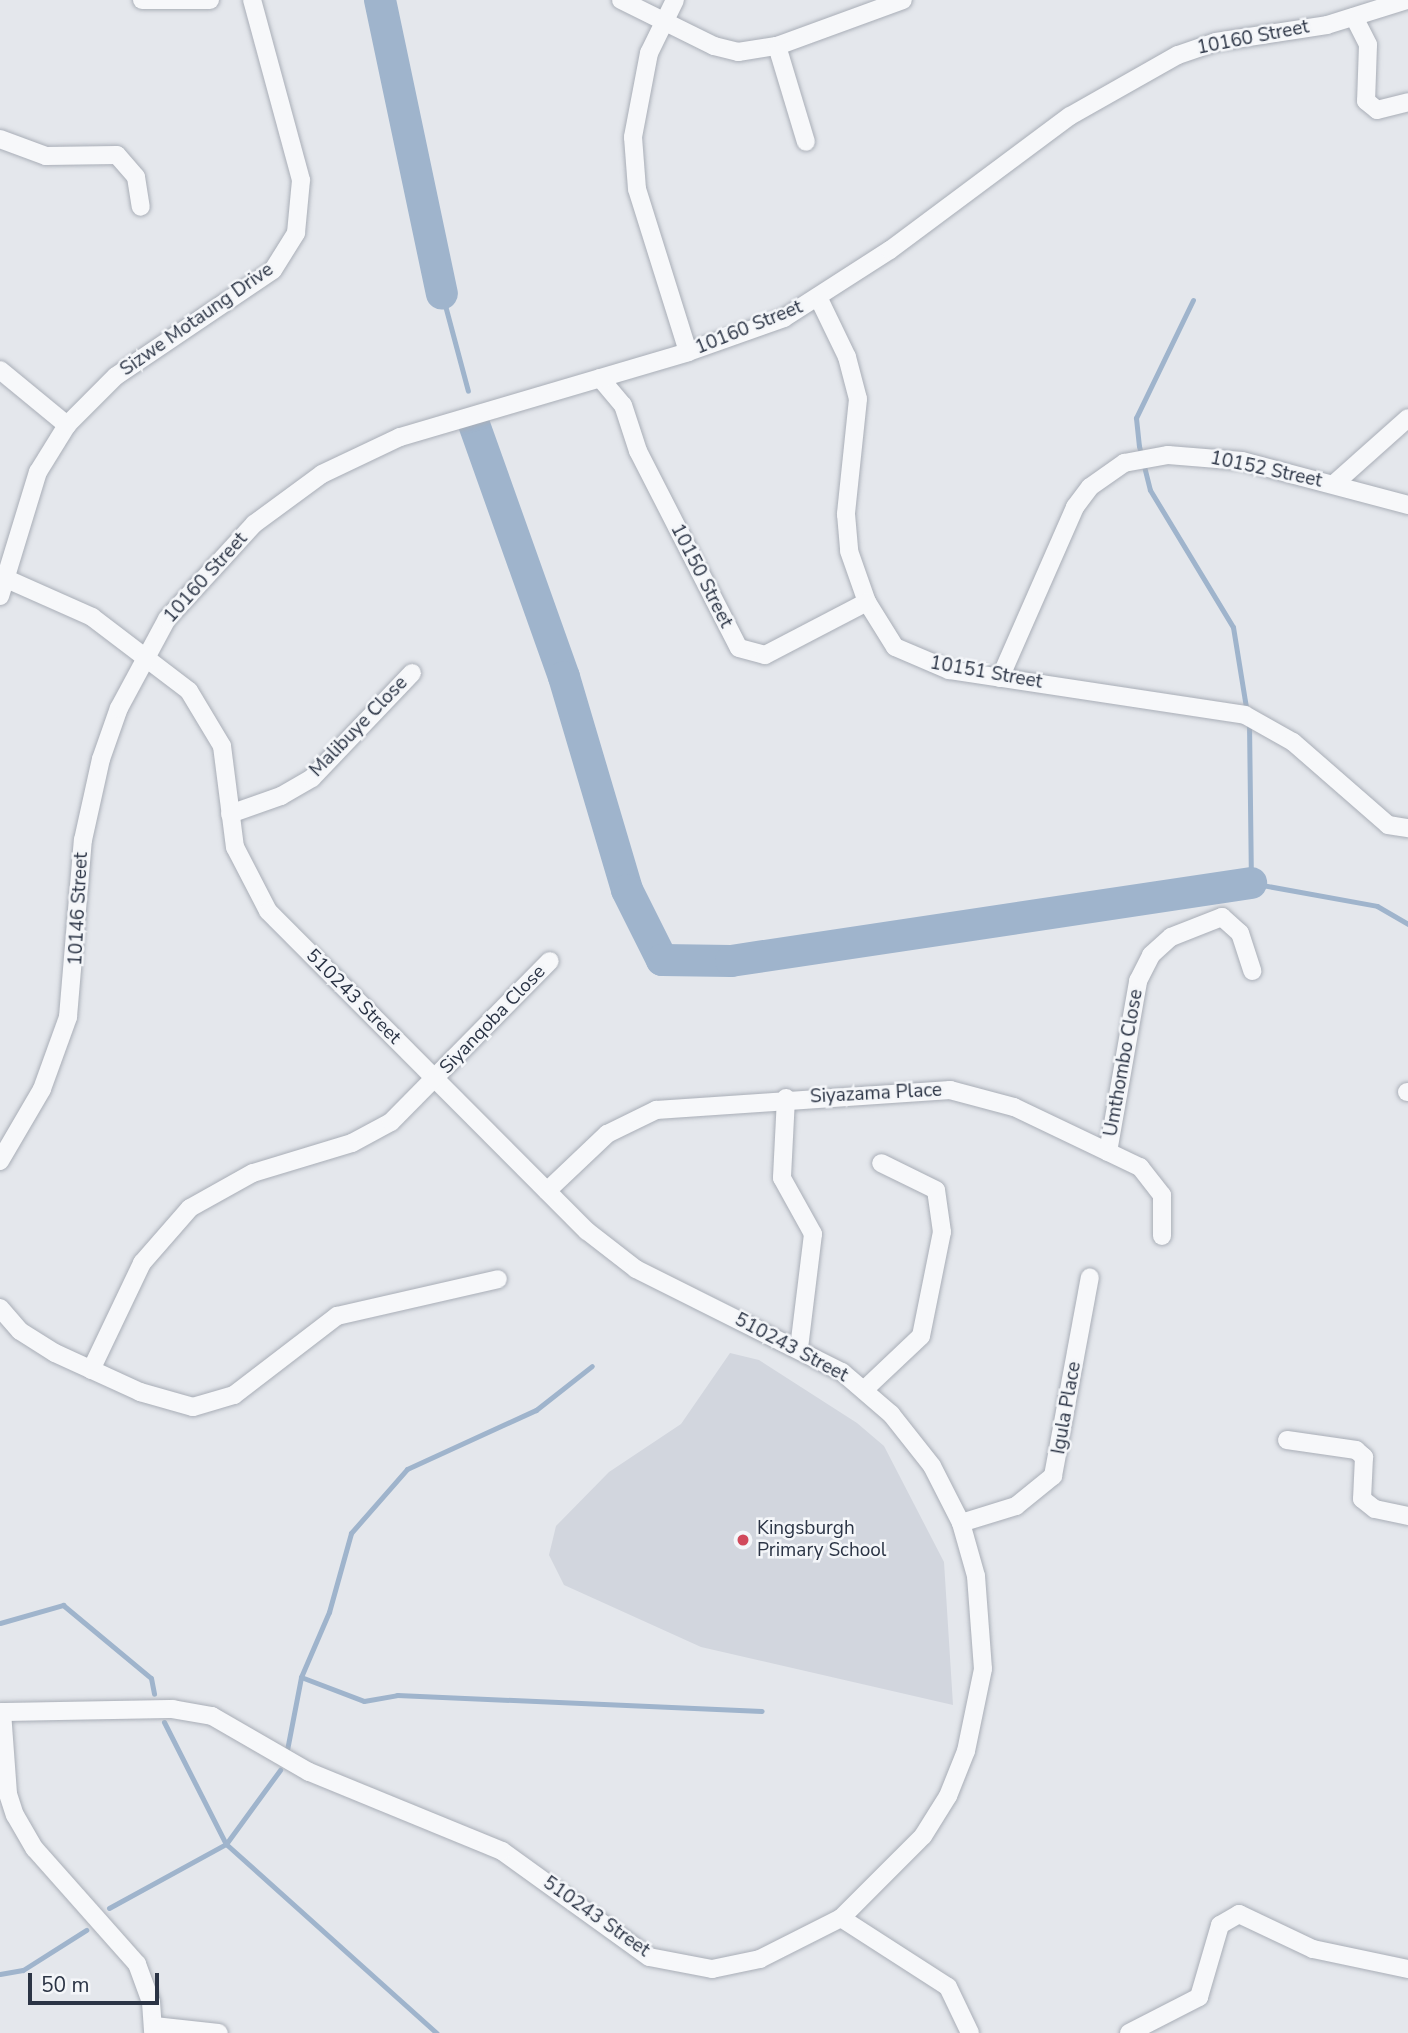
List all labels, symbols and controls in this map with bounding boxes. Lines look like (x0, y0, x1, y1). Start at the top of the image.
street label: 10160 Street (1195, 16, 1311, 60)
street label: Sizwe Motaung Drive (116, 259, 278, 381)
street label: 10160 Street (692, 296, 806, 360)
street label: 10152 Street (1208, 447, 1324, 493)
street label: 10150 Street (665, 520, 737, 632)
street label: 10160 Street (159, 528, 253, 628)
street label: 10151 Street (928, 652, 1044, 694)
street label: Malibuye Close (305, 672, 413, 782)
street label: 10146 Street (65, 852, 93, 966)
street label: 510243 Street (301, 945, 405, 1049)
street label: Siyanqoba Close (435, 961, 551, 1079)
street label: Umthombo Close (1100, 988, 1148, 1138)
street label: Siyazama Place (809, 1079, 943, 1109)
street label: 510243 Street (730, 1309, 852, 1387)
street label: Igula Place (1048, 1360, 1086, 1456)
place label: Kingsburgh Primary School (757, 1518, 886, 1562)
marker: Kingsburgh Primary School (735, 1532, 751, 1548)
street label: 510243 Street (538, 1872, 654, 1962)
scale bar (32, 1960, 163, 2004)
text: 50 m (41, 1971, 90, 1999)

